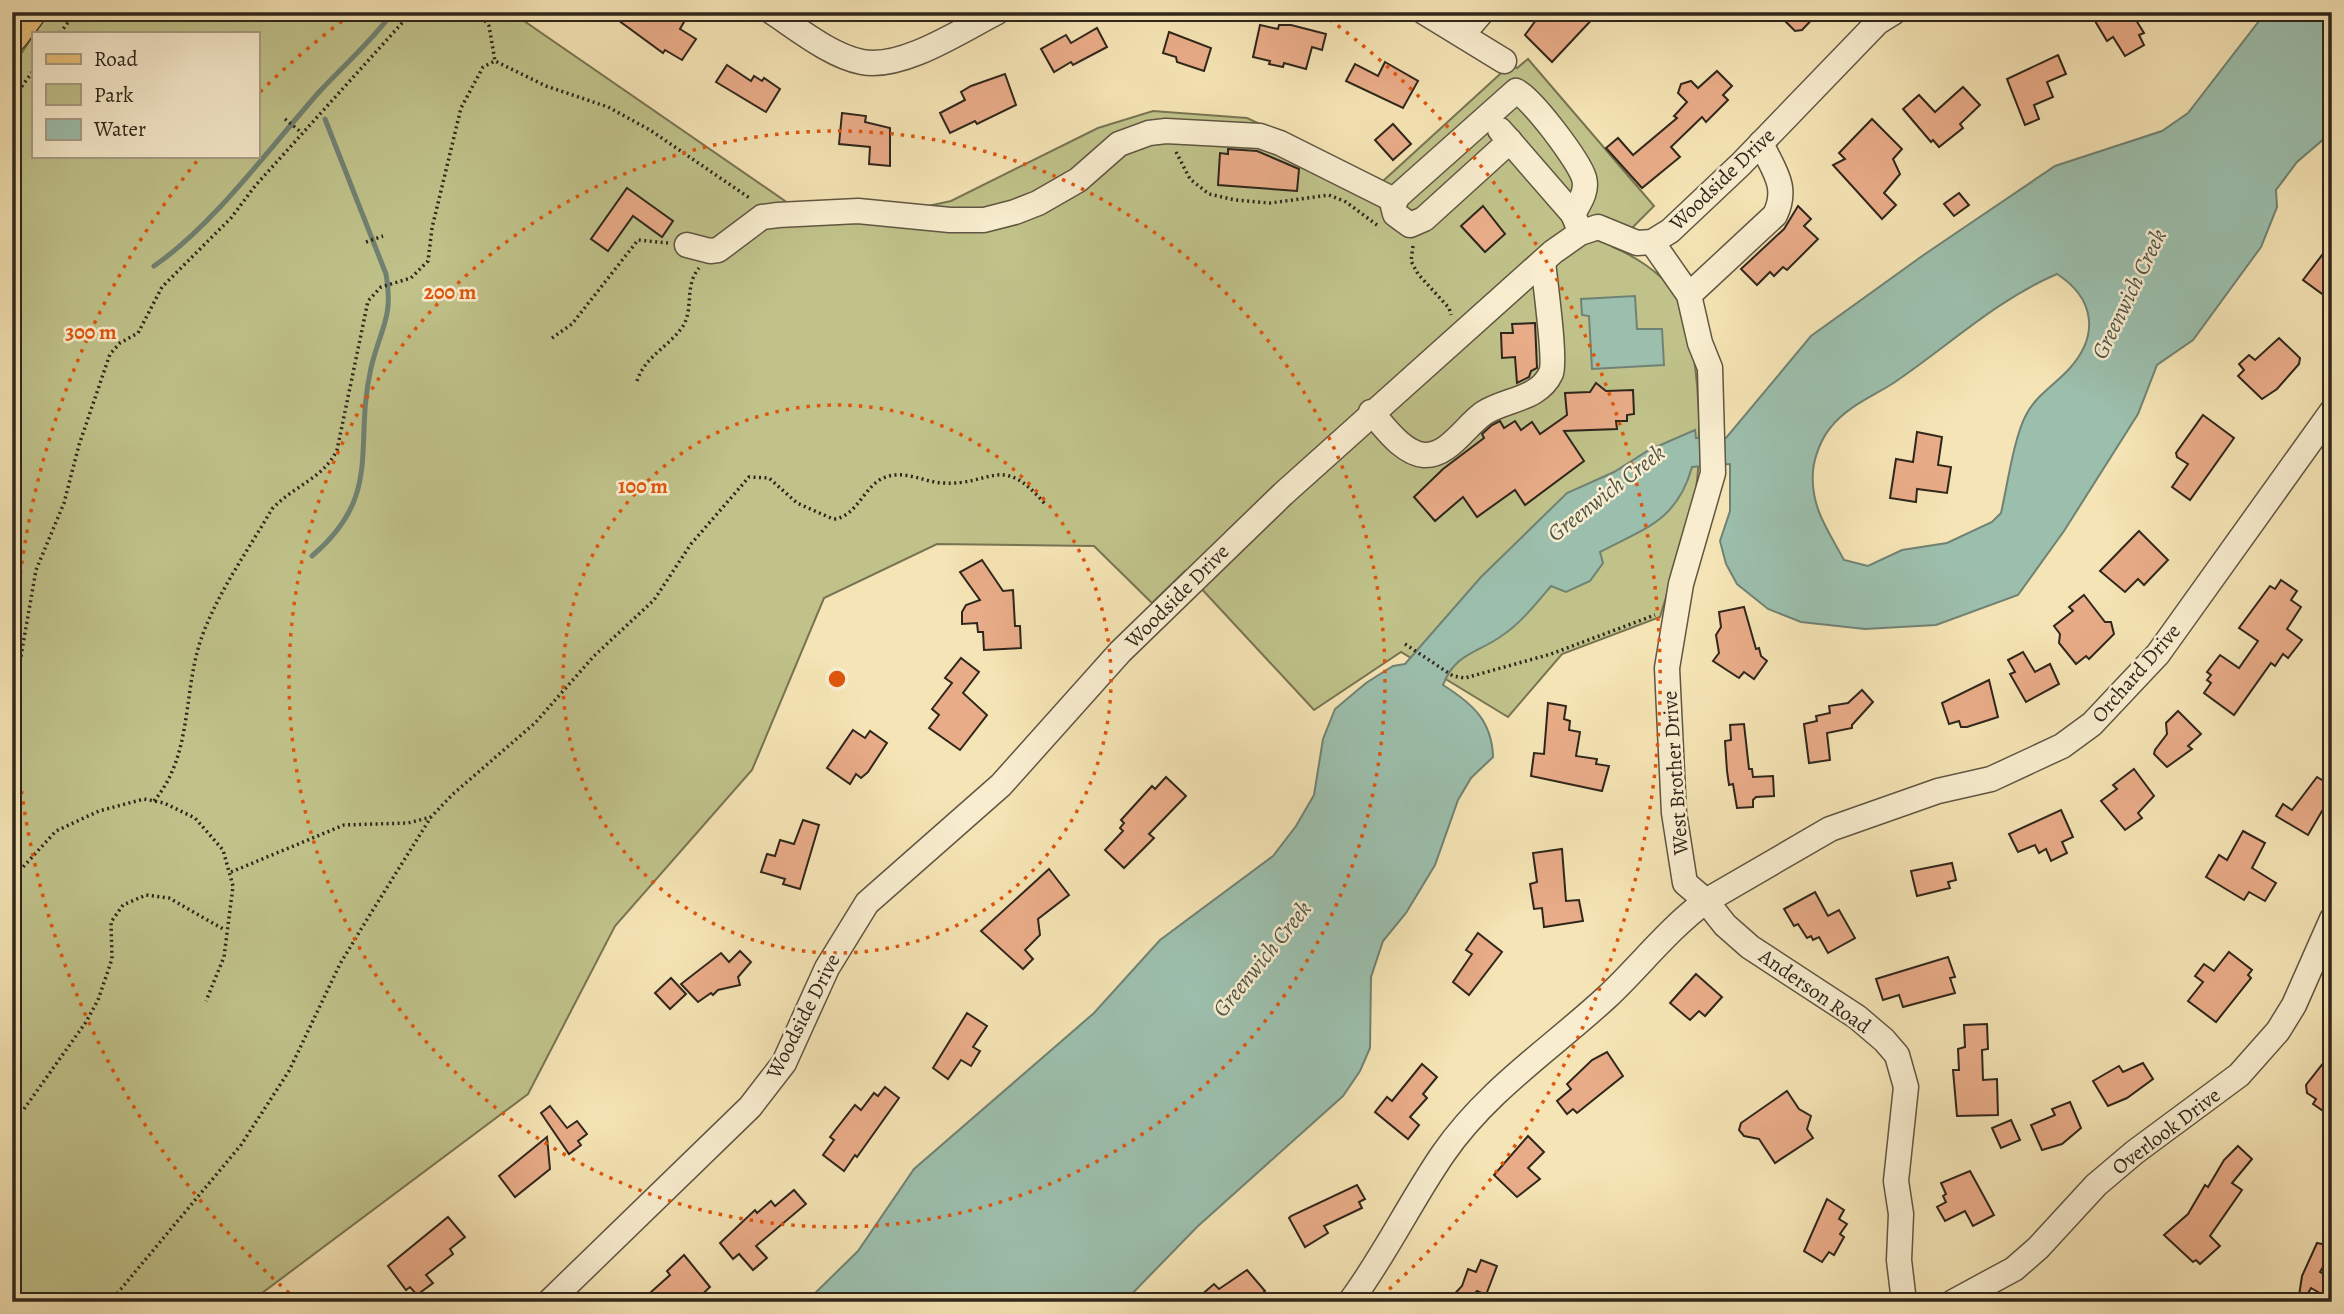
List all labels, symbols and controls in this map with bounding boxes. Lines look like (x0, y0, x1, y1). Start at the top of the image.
legend (32, 32, 259, 158)
text: Road (94, 45, 138, 73)
text: Park (94, 81, 134, 109)
text: Water (93, 115, 146, 143)
street label: Woodside Drive (1662, 122, 1781, 237)
water label: Greenwich Creek (2084, 224, 2174, 364)
text: 200 m (424, 278, 477, 306)
text: 300 m (65, 318, 117, 346)
water label: Greenwich Creek (1541, 437, 1671, 549)
text: 100 m (618, 472, 668, 500)
street label: Woodside Drive (1118, 538, 1235, 655)
street label: Orchard Drive (2085, 618, 2187, 728)
centre of rings (825, 667, 849, 691)
street label: West Brother Drive (1655, 690, 1695, 857)
water label: Greenwich Creek (1205, 894, 1319, 1024)
street label: Anderson Road (1753, 942, 1877, 1040)
street label: Woodside Drive (759, 949, 846, 1084)
street label: Overlook Drive (2106, 1081, 2226, 1181)

